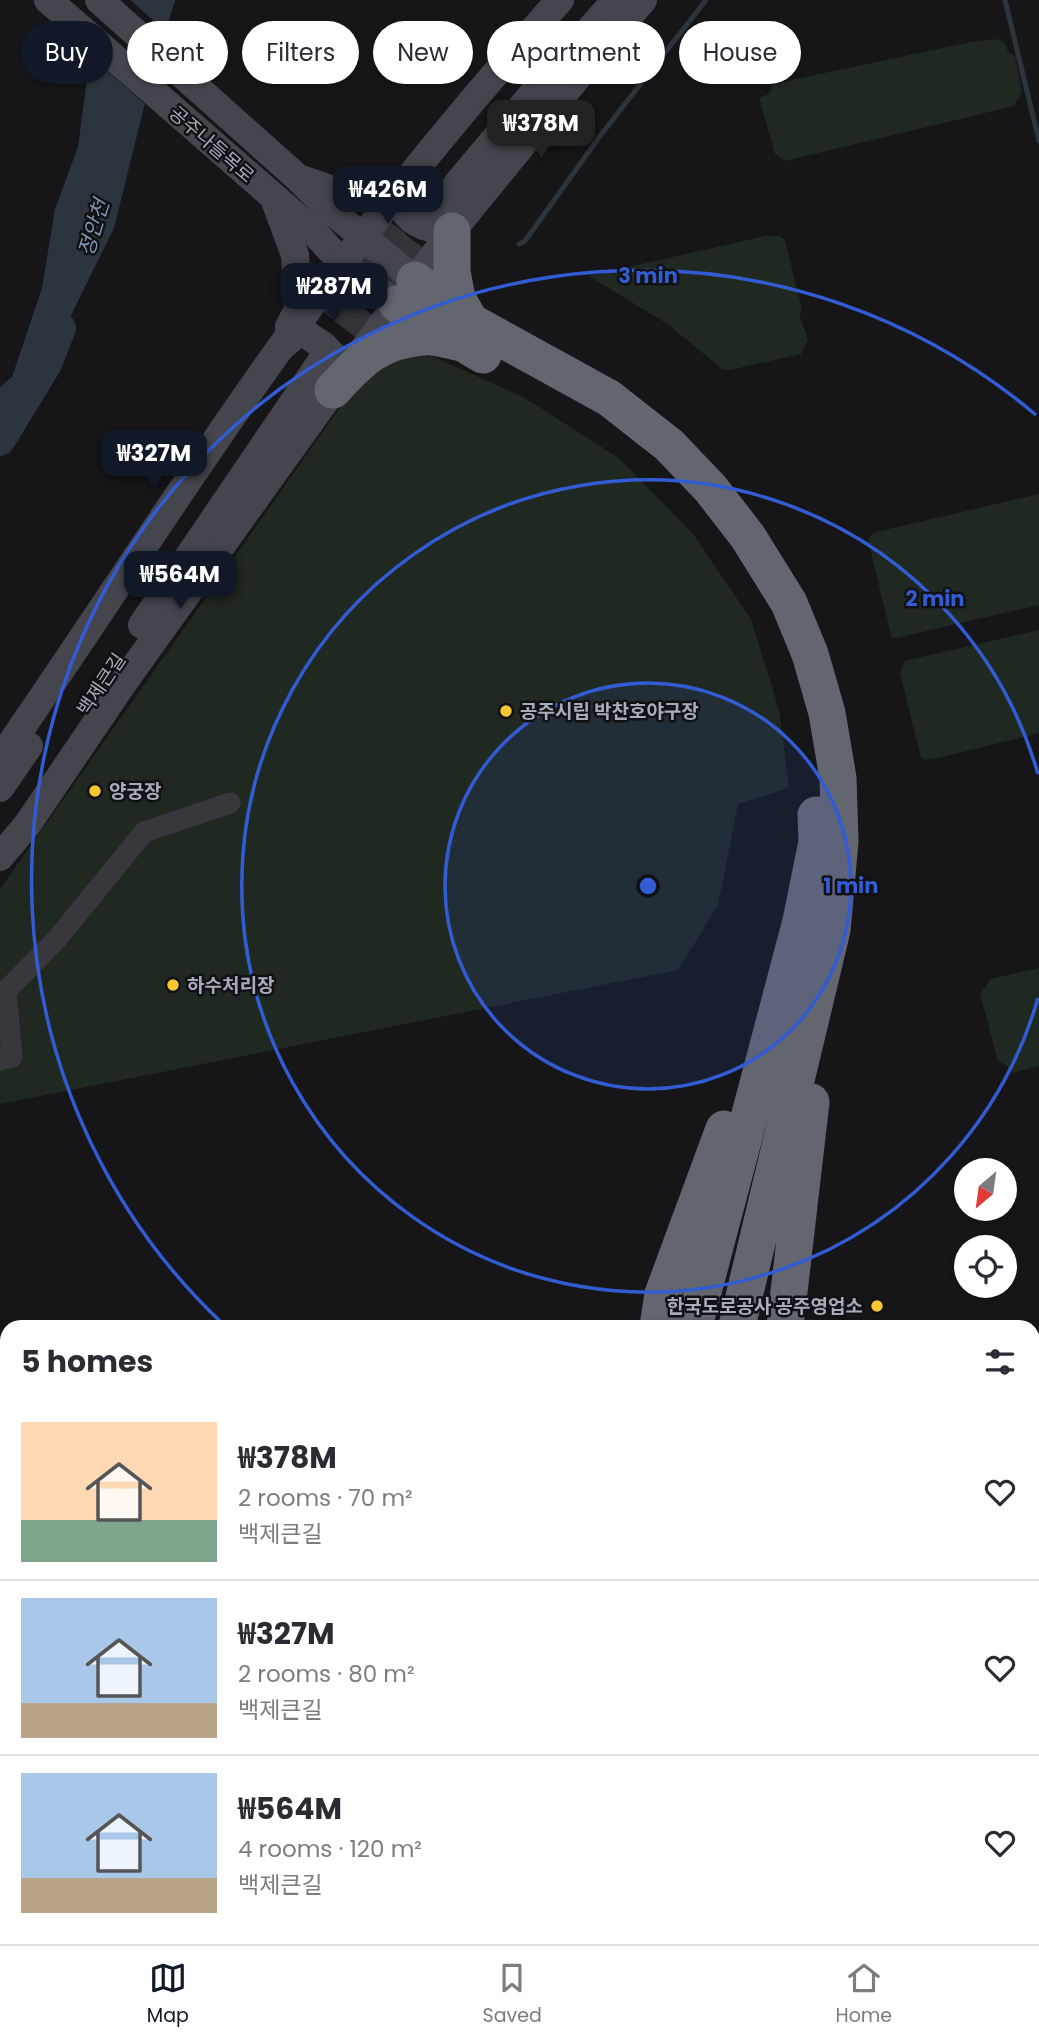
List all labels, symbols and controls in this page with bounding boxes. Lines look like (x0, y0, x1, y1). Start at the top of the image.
chip: Buy (21, 21, 113, 84)
chip: Rent (127, 21, 228, 84)
chip: Filters (242, 21, 359, 84)
chip: New (373, 21, 473, 84)
chip: Apartment (487, 21, 665, 84)
chip: House (679, 21, 801, 84)
street label: 공주나들목로 (163, 100, 260, 189)
pin: ₩378M (492, 100, 590, 160)
text: ₩378M (503, 107, 579, 139)
pin: ₩426M (339, 166, 437, 226)
text: ₩426M (349, 173, 427, 205)
water label: 정안천 (71, 193, 117, 260)
text: 3 min (618, 261, 678, 290)
pin: ₩287M (285, 264, 383, 323)
text: ₩287M (296, 270, 372, 302)
pin: ₩327M (105, 430, 203, 490)
text: ₩327M (117, 437, 191, 469)
pin: ₩564M (131, 552, 229, 611)
text: ₩564M (140, 558, 220, 590)
text: 2 min (905, 584, 965, 613)
street label: 백제큰길 (71, 648, 132, 721)
place label: 공주시립 박찬호야구장 (520, 698, 699, 725)
marker: 공주시립 박찬호야구장 (498, 703, 514, 719)
place label: 양궁장 (109, 778, 161, 805)
marker: 양궁장 (87, 783, 103, 799)
text: 1 min (824, 871, 878, 900)
centre of rings (636, 874, 660, 898)
place label: 하수처리장 (187, 972, 274, 999)
marker: 하수처리장 (165, 977, 181, 993)
north arrow (954, 1158, 1017, 1222)
map controls (954, 1158, 1017, 1298)
button: locate (954, 1235, 1017, 1298)
place label: 한국도로공사 공주영업소 (667, 1293, 863, 1320)
marker: 한국도로공사 공주영업소 (869, 1298, 885, 1314)
text: 5 homes (21, 1340, 153, 1383)
icon: filters (981, 1343, 1019, 1381)
text: ₩378M (238, 1436, 337, 1479)
icon: home (77, 1450, 161, 1534)
icon: heart (981, 1473, 1019, 1511)
text: 2 rooms · 70 m² (238, 1482, 413, 1514)
text: 백제큰길 (238, 1518, 323, 1550)
text: ₩327M (238, 1612, 335, 1655)
icon: home (77, 1626, 161, 1710)
icon: heart (981, 1649, 1019, 1687)
text: 2 rooms · 80 m² (238, 1658, 415, 1690)
text: 백제큰길 (238, 1694, 323, 1726)
text: ₩564M (238, 1787, 342, 1830)
icon: home (77, 1801, 161, 1885)
icon: heart (981, 1824, 1019, 1862)
text: 4 rooms · 120 m² (238, 1833, 422, 1865)
text: 백제큰길 (238, 1869, 323, 1901)
tab: Map (147, 1959, 189, 2030)
tab: Saved (483, 1959, 542, 2030)
tab: Home (835, 1959, 892, 2030)

